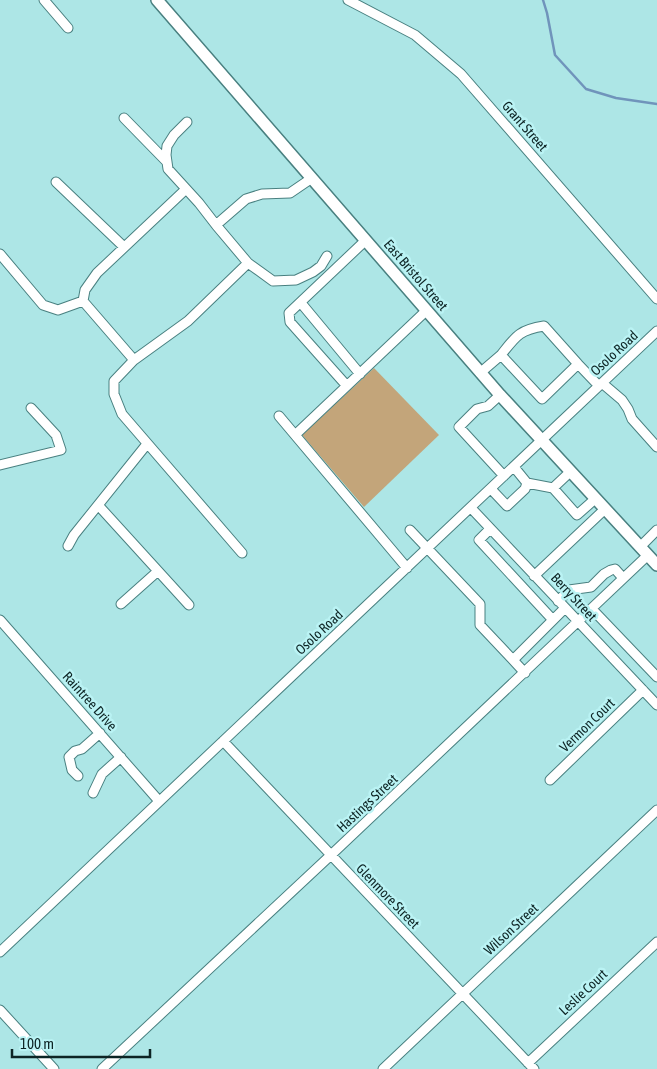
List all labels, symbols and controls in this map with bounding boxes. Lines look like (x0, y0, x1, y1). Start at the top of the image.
street label: Grant Street (499, 98, 551, 154)
street label: East Bristol Street (381, 236, 451, 314)
street label: Osolo Road (587, 327, 641, 379)
street label: Berry Street (548, 570, 600, 624)
street label: Osolo Road (292, 606, 346, 658)
street label: Raintree Drive (59, 668, 121, 734)
street label: Vermon Court (556, 695, 618, 755)
street label: Hastings Street (333, 771, 401, 835)
street label: Glenmore Street (353, 860, 423, 932)
street label: Wilson Street (481, 900, 541, 958)
street label: Leslie Court (556, 966, 610, 1018)
scale bar (12, 1026, 150, 1058)
text: 100 m (20, 1035, 54, 1052)

